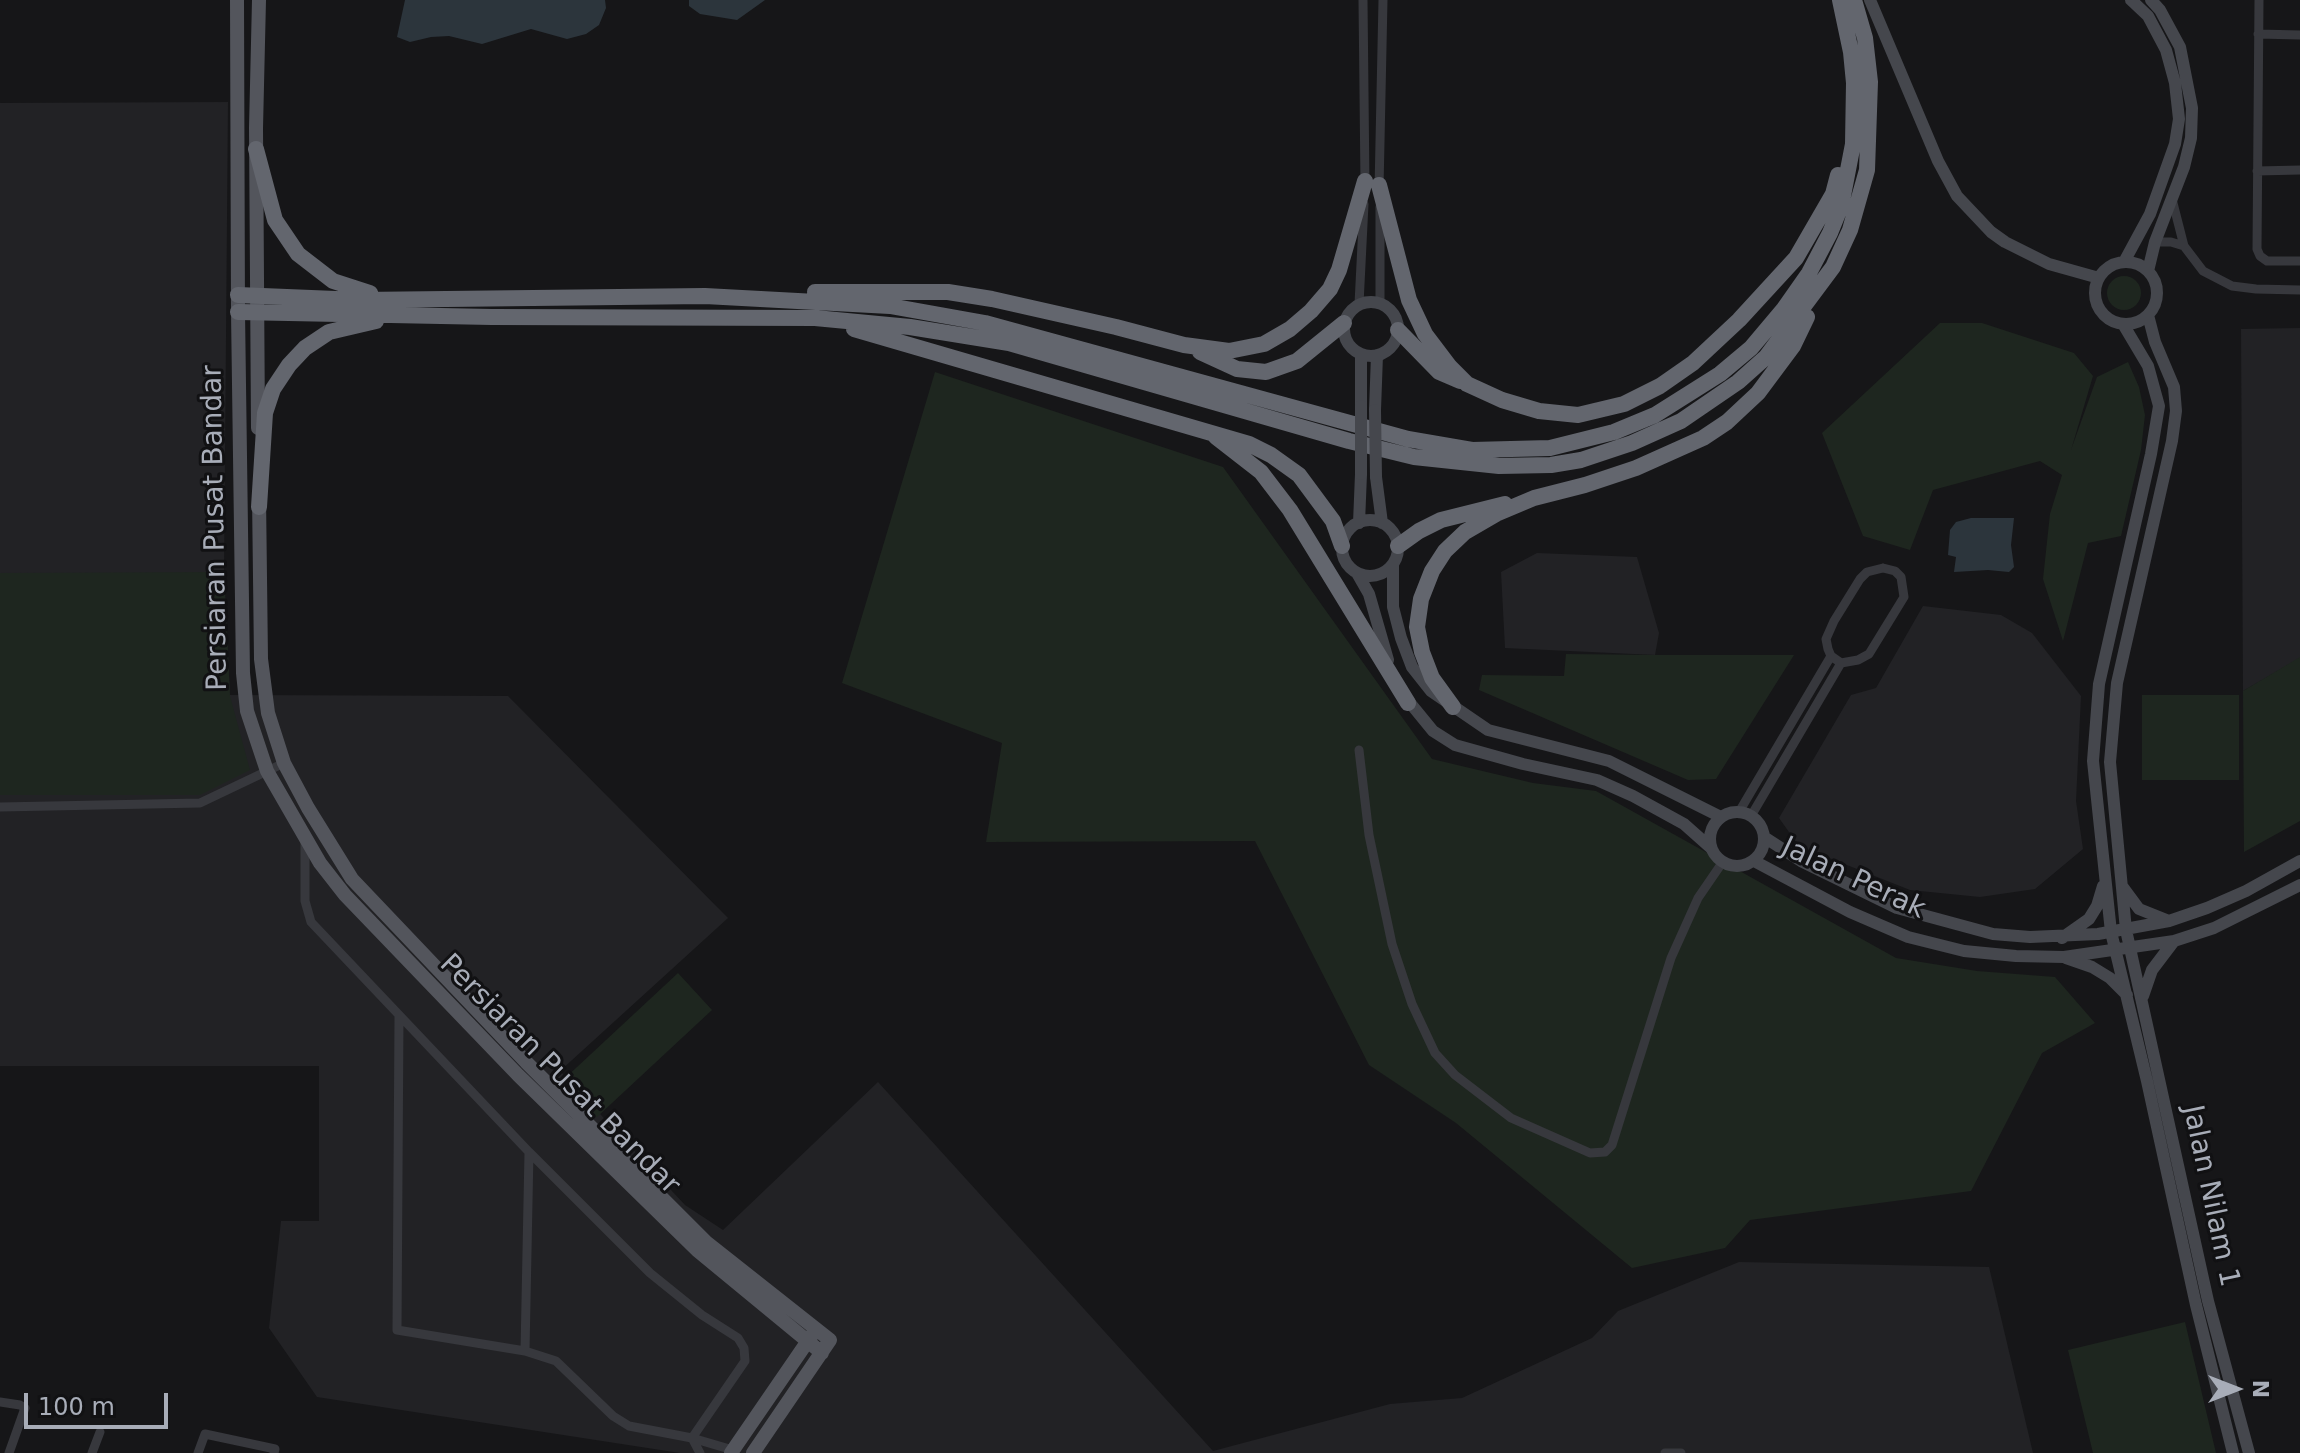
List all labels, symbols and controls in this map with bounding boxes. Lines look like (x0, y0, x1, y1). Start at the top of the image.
street label: Persiaran Pusat Bandar (196, 365, 236, 691)
street label: Jalan Perak (1776, 831, 1930, 927)
street label: Persiaran Pusat Bandar (432, 948, 686, 1202)
street label: Jalan Nilam 1 (2174, 1102, 2246, 1290)
north arrow (2196, 1349, 2276, 1429)
scale bar (28, 1377, 172, 1427)
text: N (2248, 1380, 2273, 1398)
text: 100 m (38, 1393, 115, 1421)

